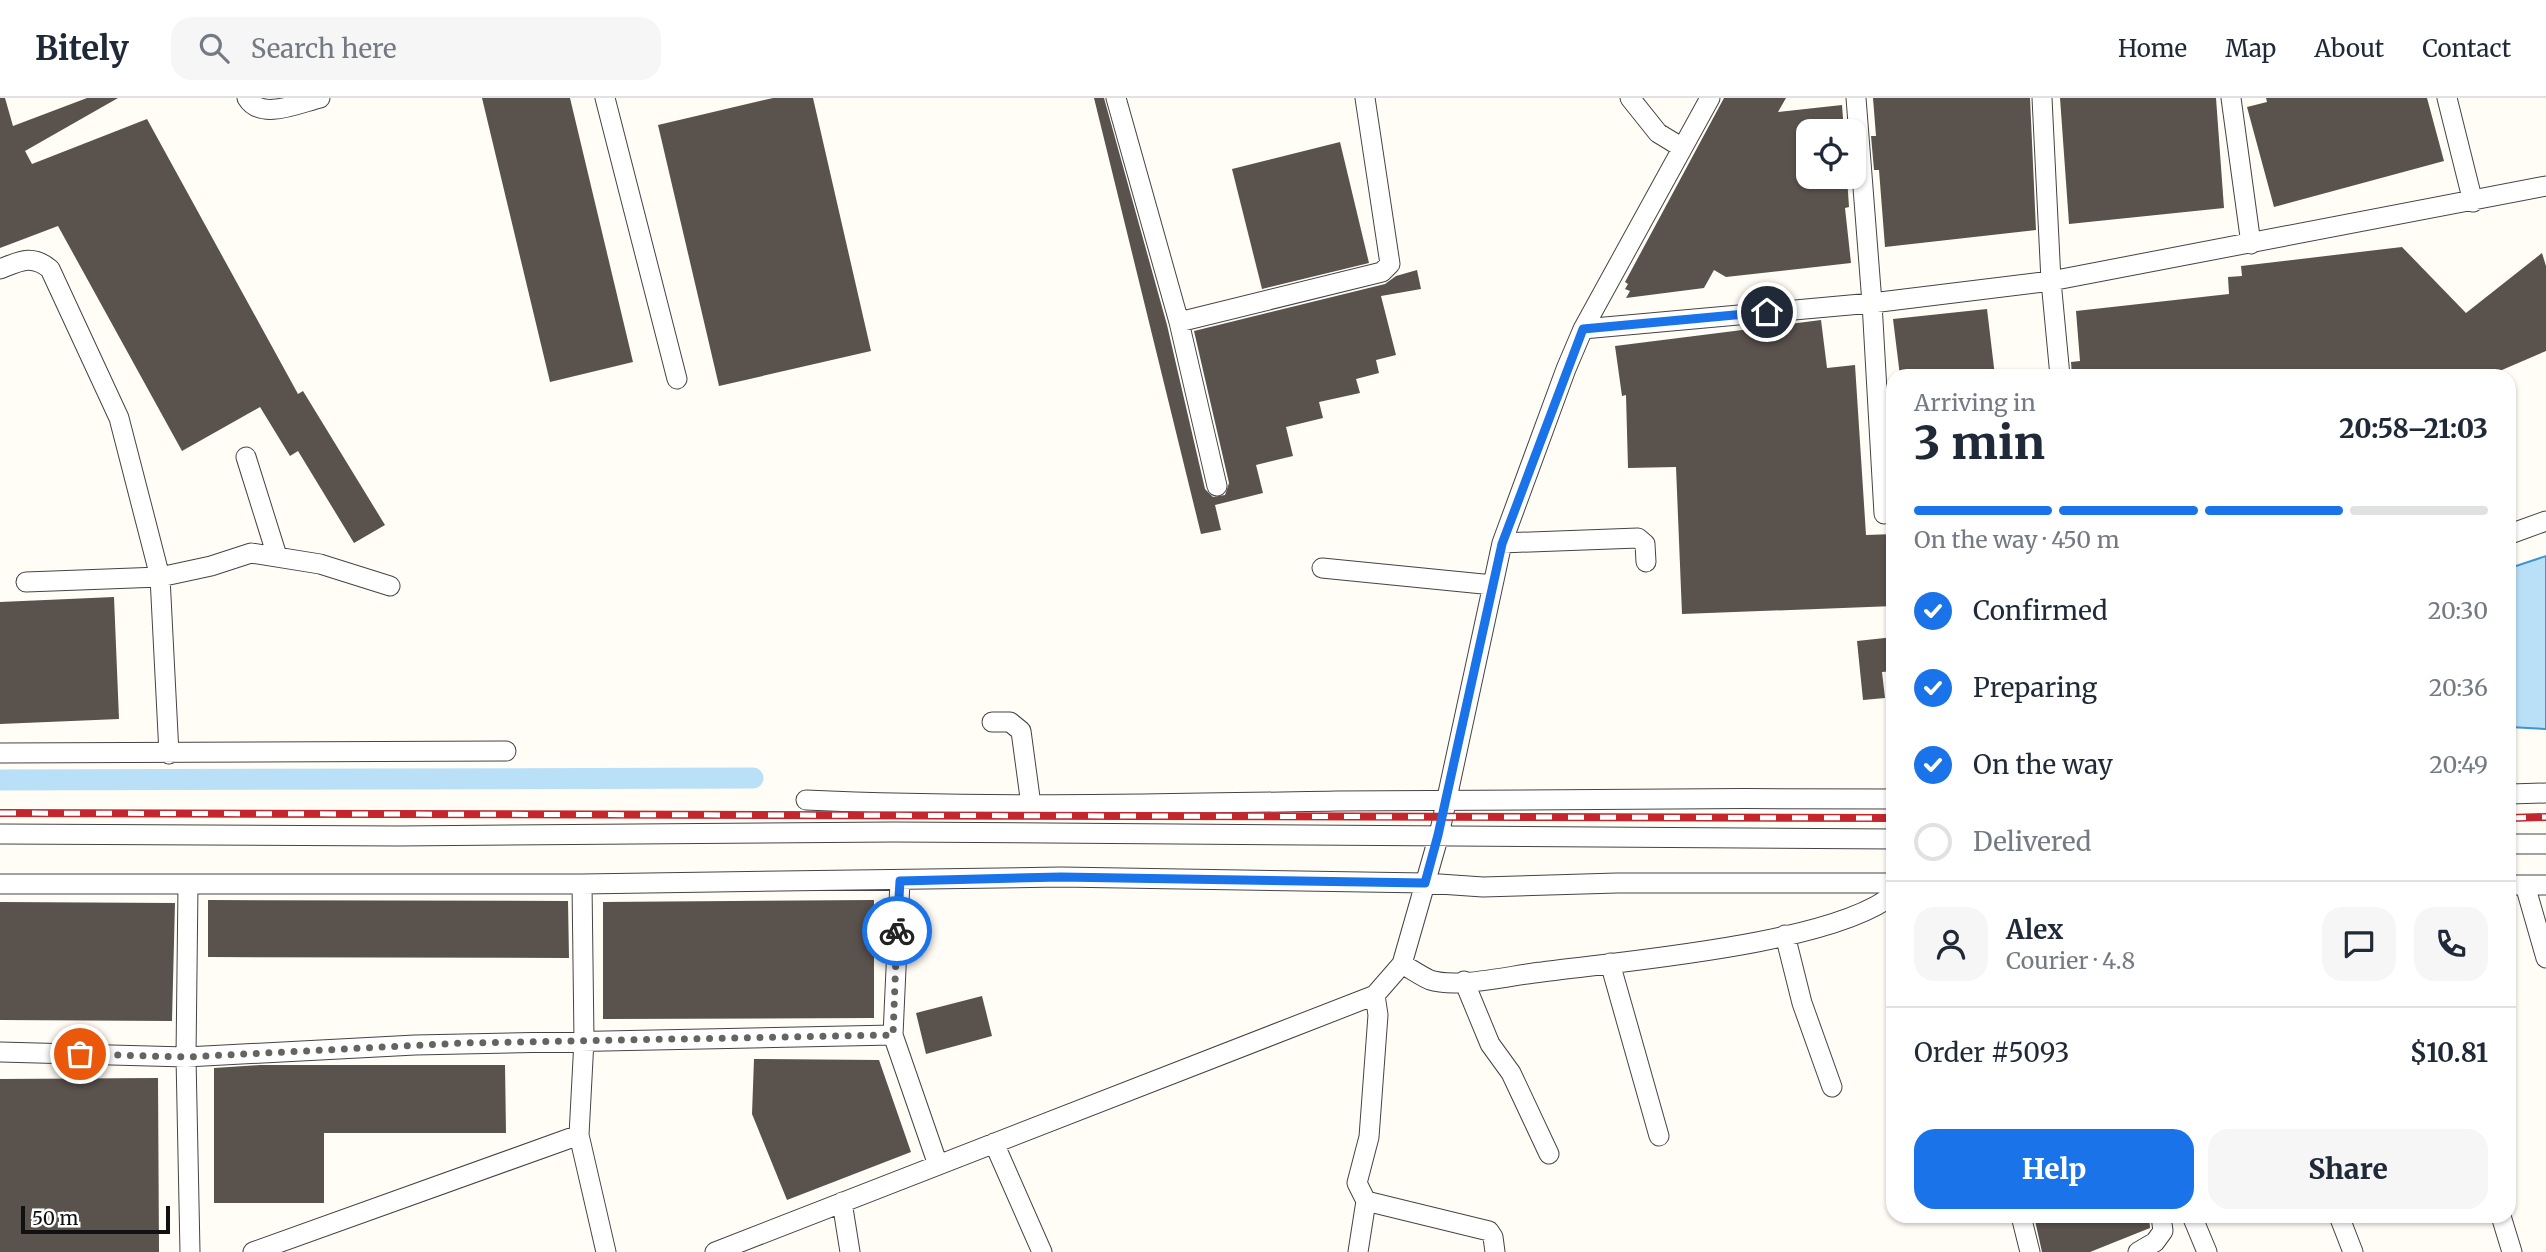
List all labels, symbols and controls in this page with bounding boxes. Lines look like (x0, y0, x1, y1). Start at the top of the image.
search box (171, 17, 661, 80)
text: Bitely (35, 28, 129, 69)
icon: search (195, 29, 233, 67)
text: Search here (251, 32, 397, 65)
text: Home (2118, 33, 2187, 64)
text: Map (2225, 33, 2276, 64)
text: About (2314, 33, 2384, 64)
text: Contact (2422, 33, 2511, 64)
map controls (1796, 119, 1866, 189)
button: locate (1796, 119, 1866, 189)
pin (1737, 282, 1797, 342)
icon: home (1748, 293, 1786, 331)
text: Arriving in (1914, 388, 2036, 417)
text: 20:58–21:03 (2339, 412, 2488, 445)
text: 3 min (1914, 414, 2045, 472)
text: On the way · 450 m (1914, 525, 2120, 554)
icon: check (1914, 592, 1952, 630)
text: Confirmed (1973, 594, 2108, 627)
text: 20:30 (2428, 596, 2488, 625)
icon: check (1914, 669, 1952, 707)
text: Preparing (1973, 671, 2097, 704)
text: 20:36 (2429, 673, 2488, 702)
icon: check (1914, 746, 1952, 784)
text: On the way (1973, 748, 2113, 781)
text: 20:49 (2429, 750, 2488, 779)
text: Delivered (1973, 825, 2092, 858)
courier (862, 896, 932, 966)
button: person (1914, 907, 1988, 981)
button: chat (2322, 907, 2396, 981)
button: phone (2414, 907, 2488, 981)
icon: bike (878, 912, 916, 950)
text: Alex (2006, 913, 2063, 946)
text: Courier · 4.8 (2006, 946, 2135, 975)
pin (50, 1024, 110, 1084)
icon: bag (61, 1035, 99, 1073)
text: Order #5093 (1914, 1036, 2069, 1069)
text: $10.81 (2410, 1036, 2488, 1069)
button: Help (1914, 1129, 2194, 1209)
button: Share (2208, 1129, 2488, 1209)
scale bar (21, 1203, 170, 1235)
text: 50 m (32, 1206, 78, 1230)

